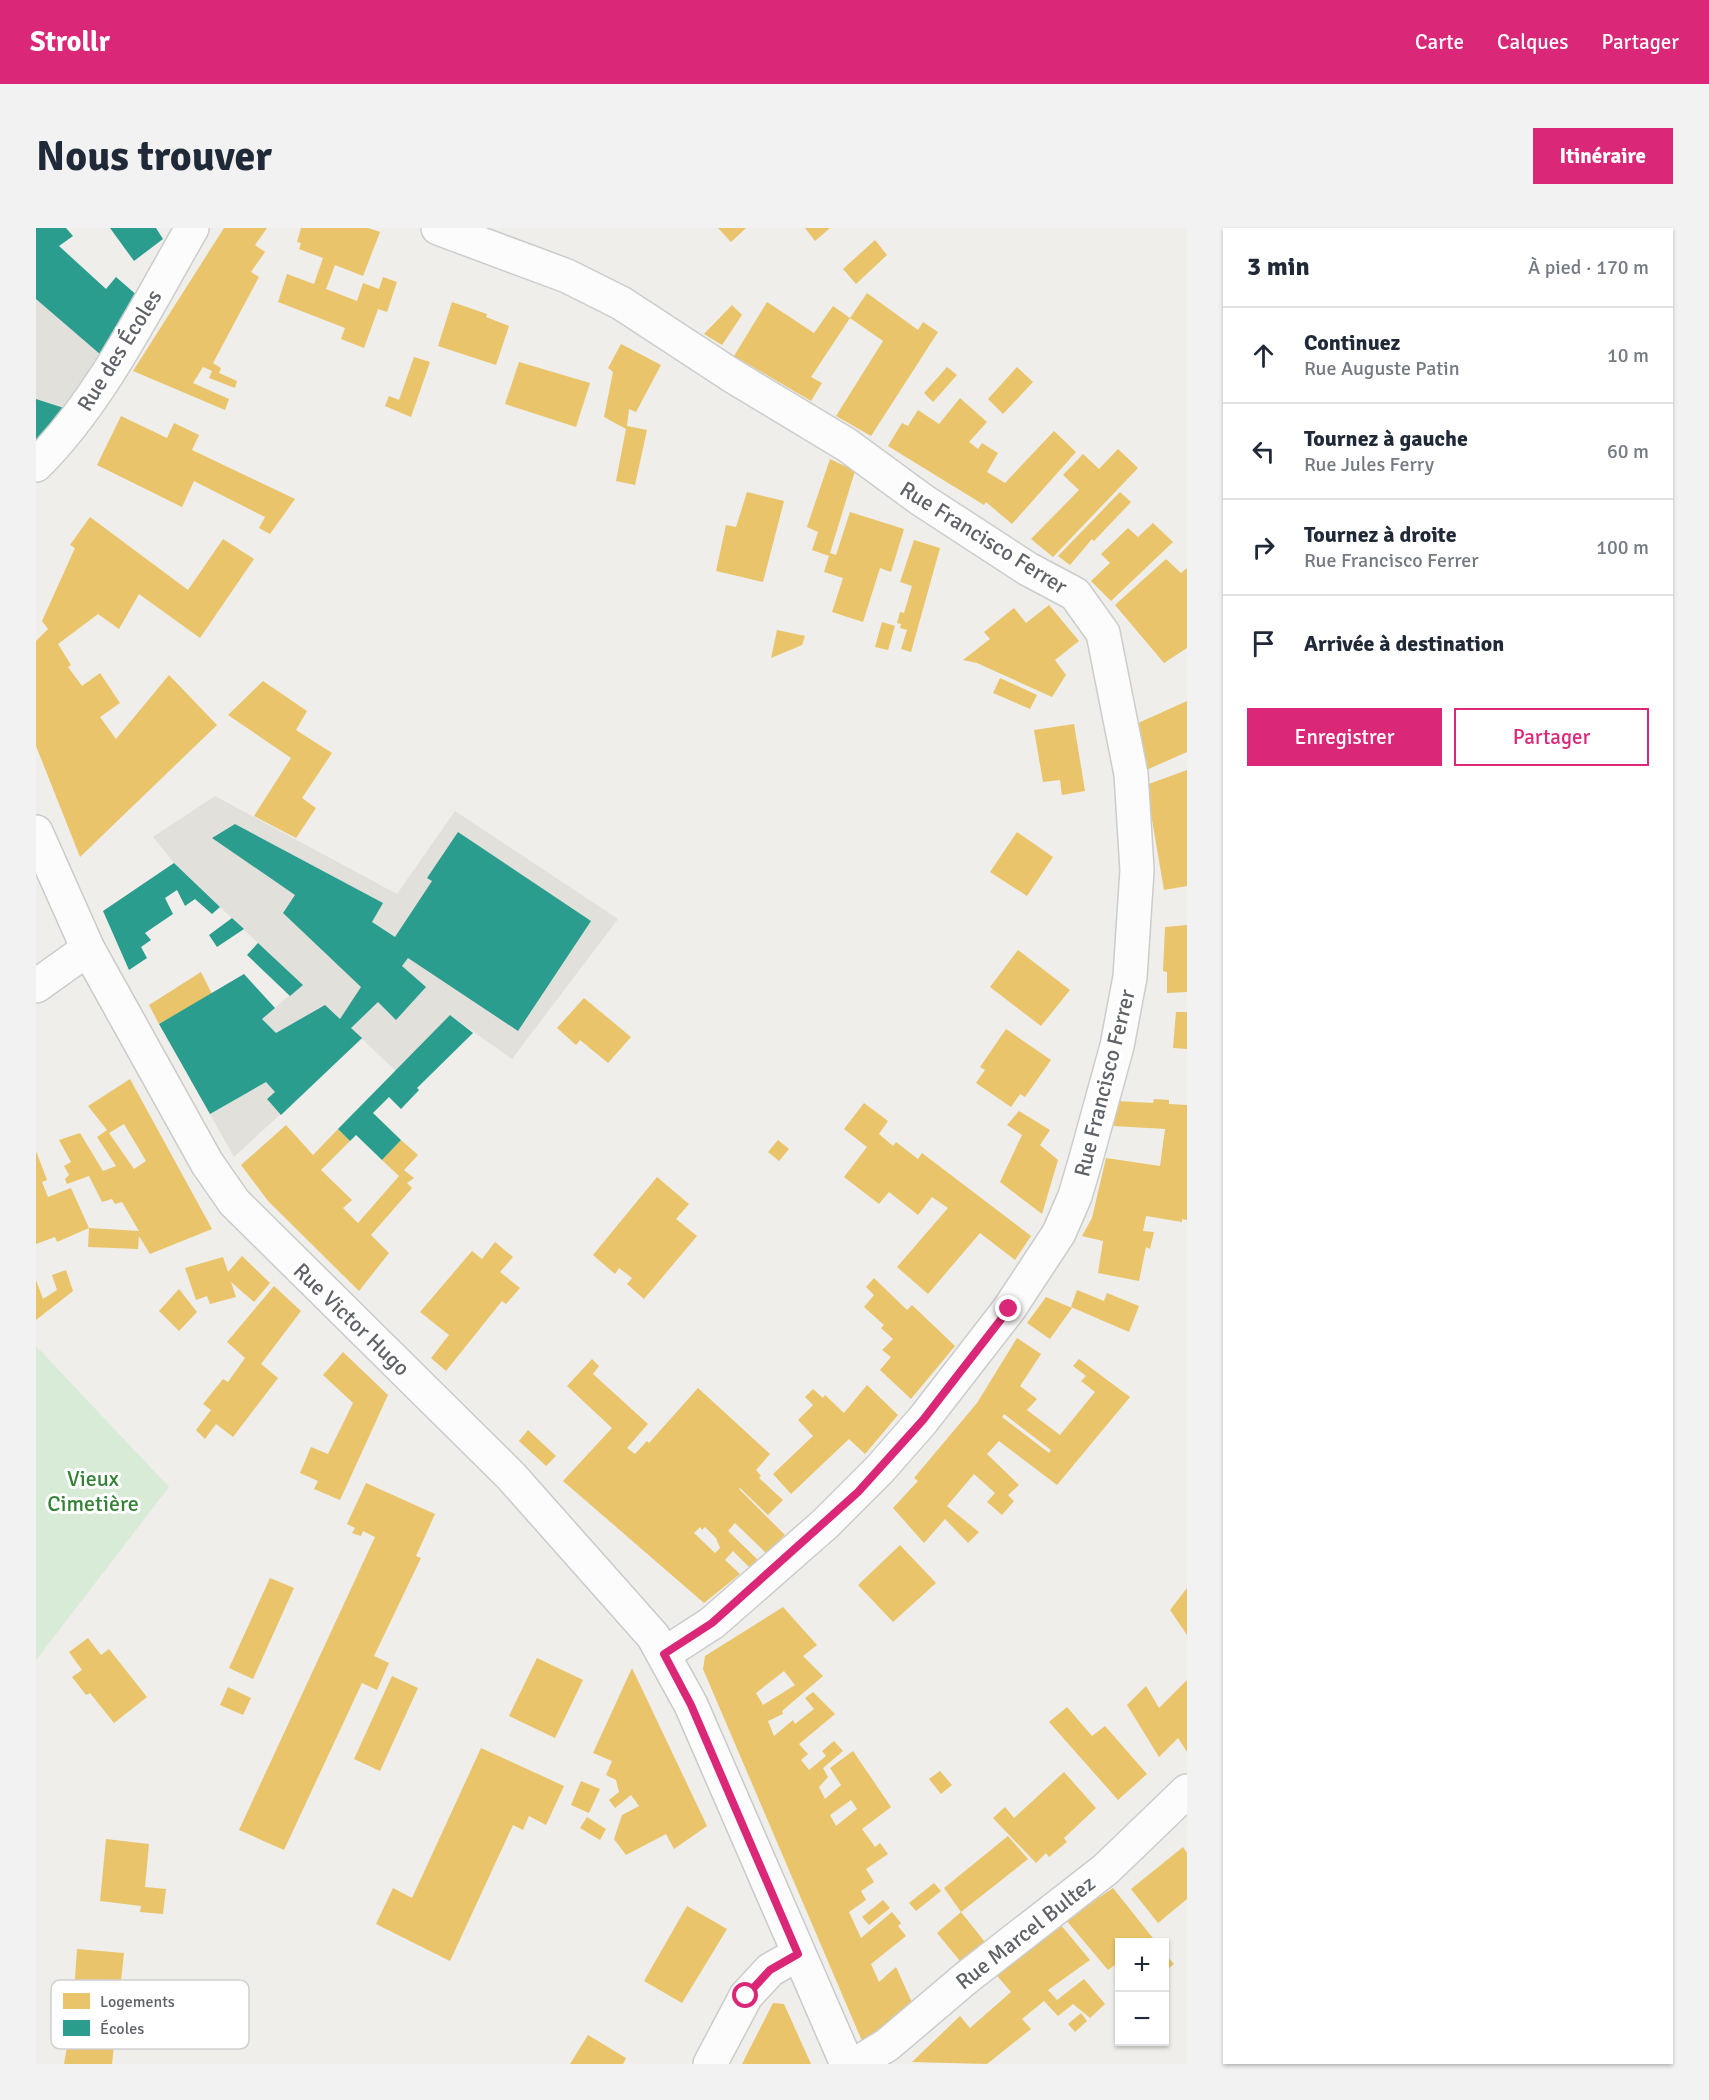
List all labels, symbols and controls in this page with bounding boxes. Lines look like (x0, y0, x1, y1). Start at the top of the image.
text: Strollr (30, 25, 110, 59)
text: Carte (1415, 29, 1464, 55)
text: Calques (1497, 29, 1568, 55)
text: Partager (1601, 29, 1679, 55)
button: Itinéraire (1533, 128, 1673, 184)
text: Nous trouver (36, 131, 272, 182)
text: 3 min (1247, 251, 1310, 283)
text: À pied · 170 m (1528, 255, 1649, 280)
street label: Rue des Écoles (71, 284, 168, 416)
text: Continuez (1304, 329, 1400, 356)
icon: ahead (1247, 339, 1280, 372)
text: 10 m (1607, 343, 1649, 368)
text: Rue Auguste Patin (1304, 356, 1460, 381)
text: Tournez à gauche (1304, 425, 1468, 452)
icon: left (1247, 435, 1280, 468)
text: 60 m (1607, 439, 1649, 464)
text: Rue Jules Ferry (1304, 452, 1434, 477)
street label: Rue Francisco Ferrer (895, 475, 1072, 600)
text: Tournez à droite (1304, 521, 1457, 548)
icon: right (1247, 531, 1280, 564)
text: 100 m (1596, 535, 1649, 560)
text: Rue Francisco Ferrer (1304, 548, 1479, 573)
icon: arrive (1247, 627, 1280, 660)
text: Arrivée à destination (1304, 630, 1504, 657)
button: Enregistrer (1247, 708, 1442, 766)
button: Partager (1454, 708, 1649, 766)
street label: Rue Francisco Ferrer (1068, 987, 1141, 1180)
street label: Rue Victor Hugo (288, 1257, 415, 1382)
route end (995, 1295, 1021, 1321)
park label: Vieux Cimetière (47, 1465, 139, 1517)
street label: Rue Marcel Bultez (950, 1869, 1101, 1995)
map controls (1115, 1938, 1169, 2046)
button: + (1115, 1938, 1169, 1992)
legend (51, 1980, 249, 2049)
route start (732, 1982, 758, 2008)
text: Logements (100, 1992, 175, 2012)
button: − (1115, 1992, 1169, 2046)
text: Écoles (100, 2019, 144, 2039)

